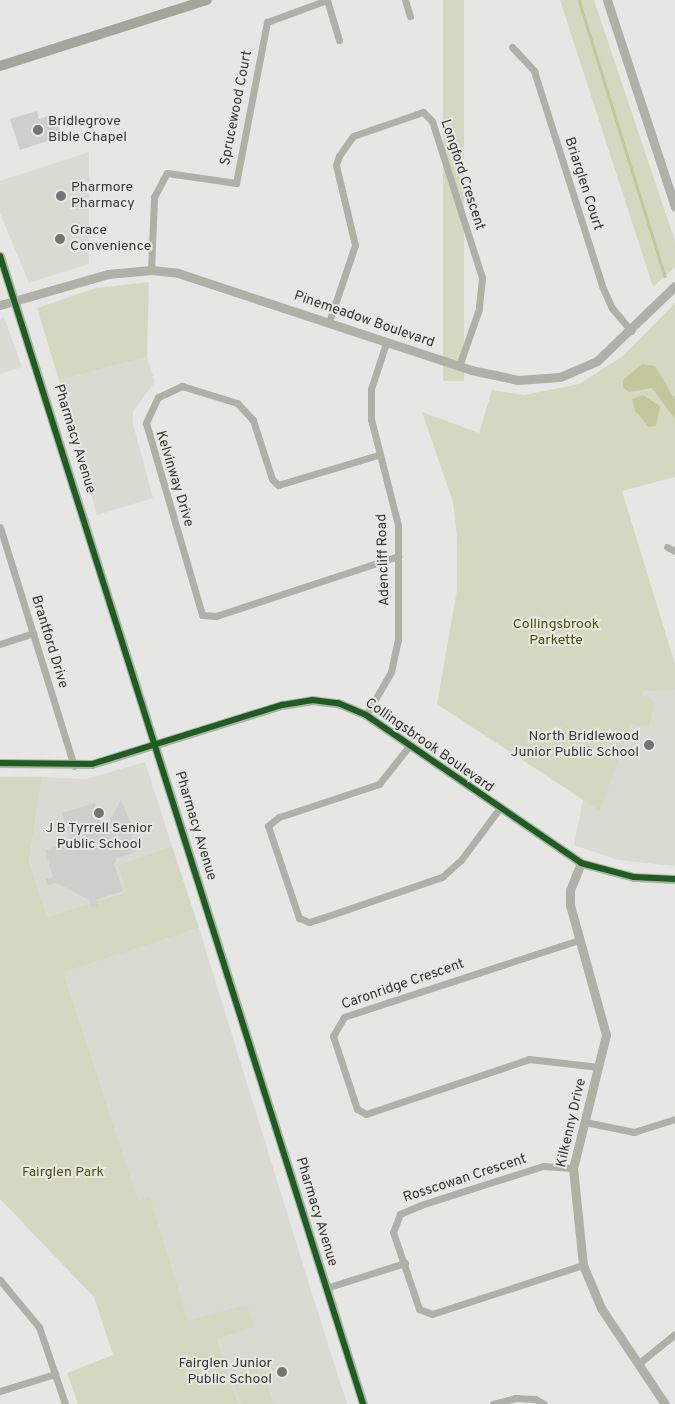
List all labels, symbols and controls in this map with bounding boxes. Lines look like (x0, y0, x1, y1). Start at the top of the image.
street label: Sprucewood Court (218, 49, 256, 167)
place label: Bridlegrove Bible Chapel (48, 114, 127, 146)
street label: Longford Crescent (436, 117, 488, 233)
marker: Bridlegrove Bible Chapel (32, 124, 44, 136)
street label: Briarglen Court (560, 135, 606, 233)
place label: Pharmore Pharmacy (71, 180, 135, 212)
marker: Pharmore Pharmacy (55, 190, 67, 202)
place label: Grace Convenience (70, 223, 151, 256)
marker: Grace Convenience (54, 233, 66, 245)
street label: Pinemeadow Boulevard (292, 288, 436, 352)
street label: Pharmacy Avenue (49, 382, 99, 496)
street label: Kelvinway Drive (151, 429, 197, 529)
street label: Adencliff Road (374, 514, 394, 606)
street label: Brantford Drive (27, 594, 71, 690)
park label: Collingsbrook Parkette (513, 617, 599, 650)
street label: Collingsbrook Boulevard (361, 695, 497, 797)
place label: North Bridlewood Junior Public School (511, 729, 639, 762)
marker: North Bridlewood Junior Public School (643, 739, 655, 751)
street label: Pharmacy Avenue (170, 769, 220, 883)
marker: J B Tyrrell Senior Public School (93, 807, 105, 819)
place label: J B Tyrrell Senior Public School (45, 821, 153, 854)
street label: Caronridge Crescent (339, 956, 467, 1014)
street label: Kilkenny Drive (554, 1077, 590, 1169)
street label: Rosscowan Crescent (401, 1151, 529, 1207)
street label: Pharmacy Avenue (291, 1155, 341, 1269)
park label: Fairglen Park (22, 1165, 104, 1181)
place label: Fairglen Junior Public School (179, 1356, 272, 1388)
marker: Fairglen Junior Public School (276, 1366, 288, 1378)

